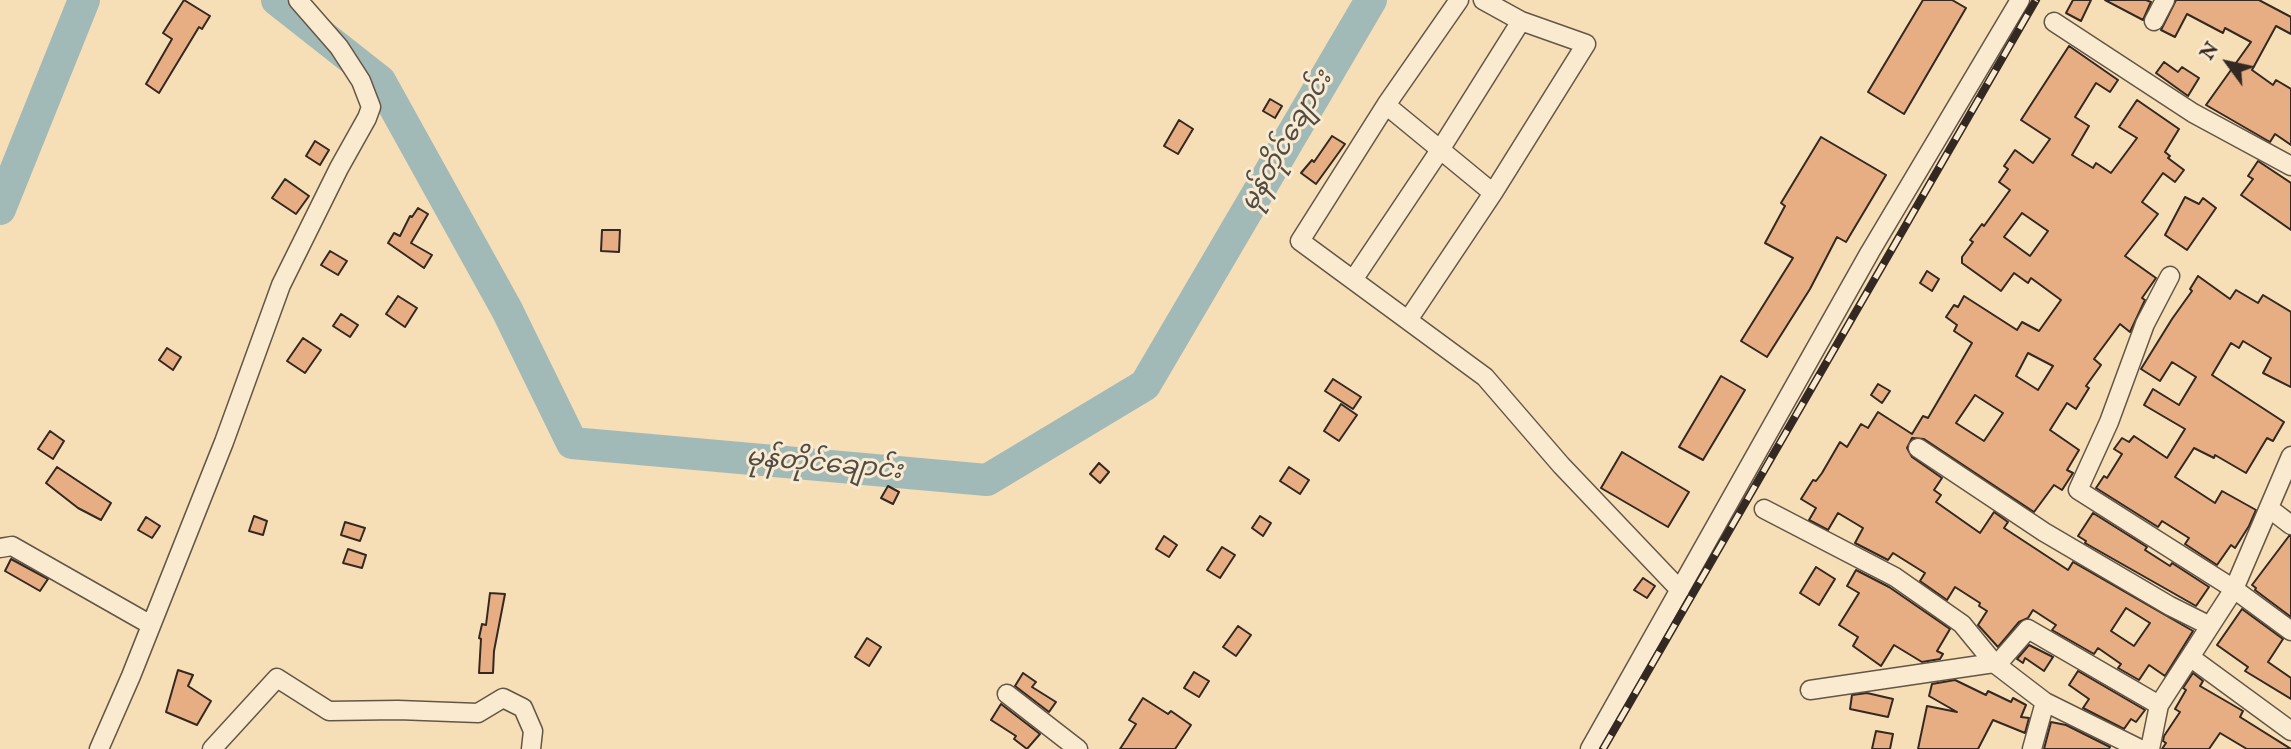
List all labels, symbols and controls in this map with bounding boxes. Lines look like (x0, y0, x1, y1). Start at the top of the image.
north arrow (2193, 28, 2263, 98)
text: N (2196, 38, 2225, 65)
water label: မုန်တိုင်ချောင်း (1235, 66, 1341, 218)
water label: မုန်တိုင်ချောင်း (745, 444, 903, 488)

